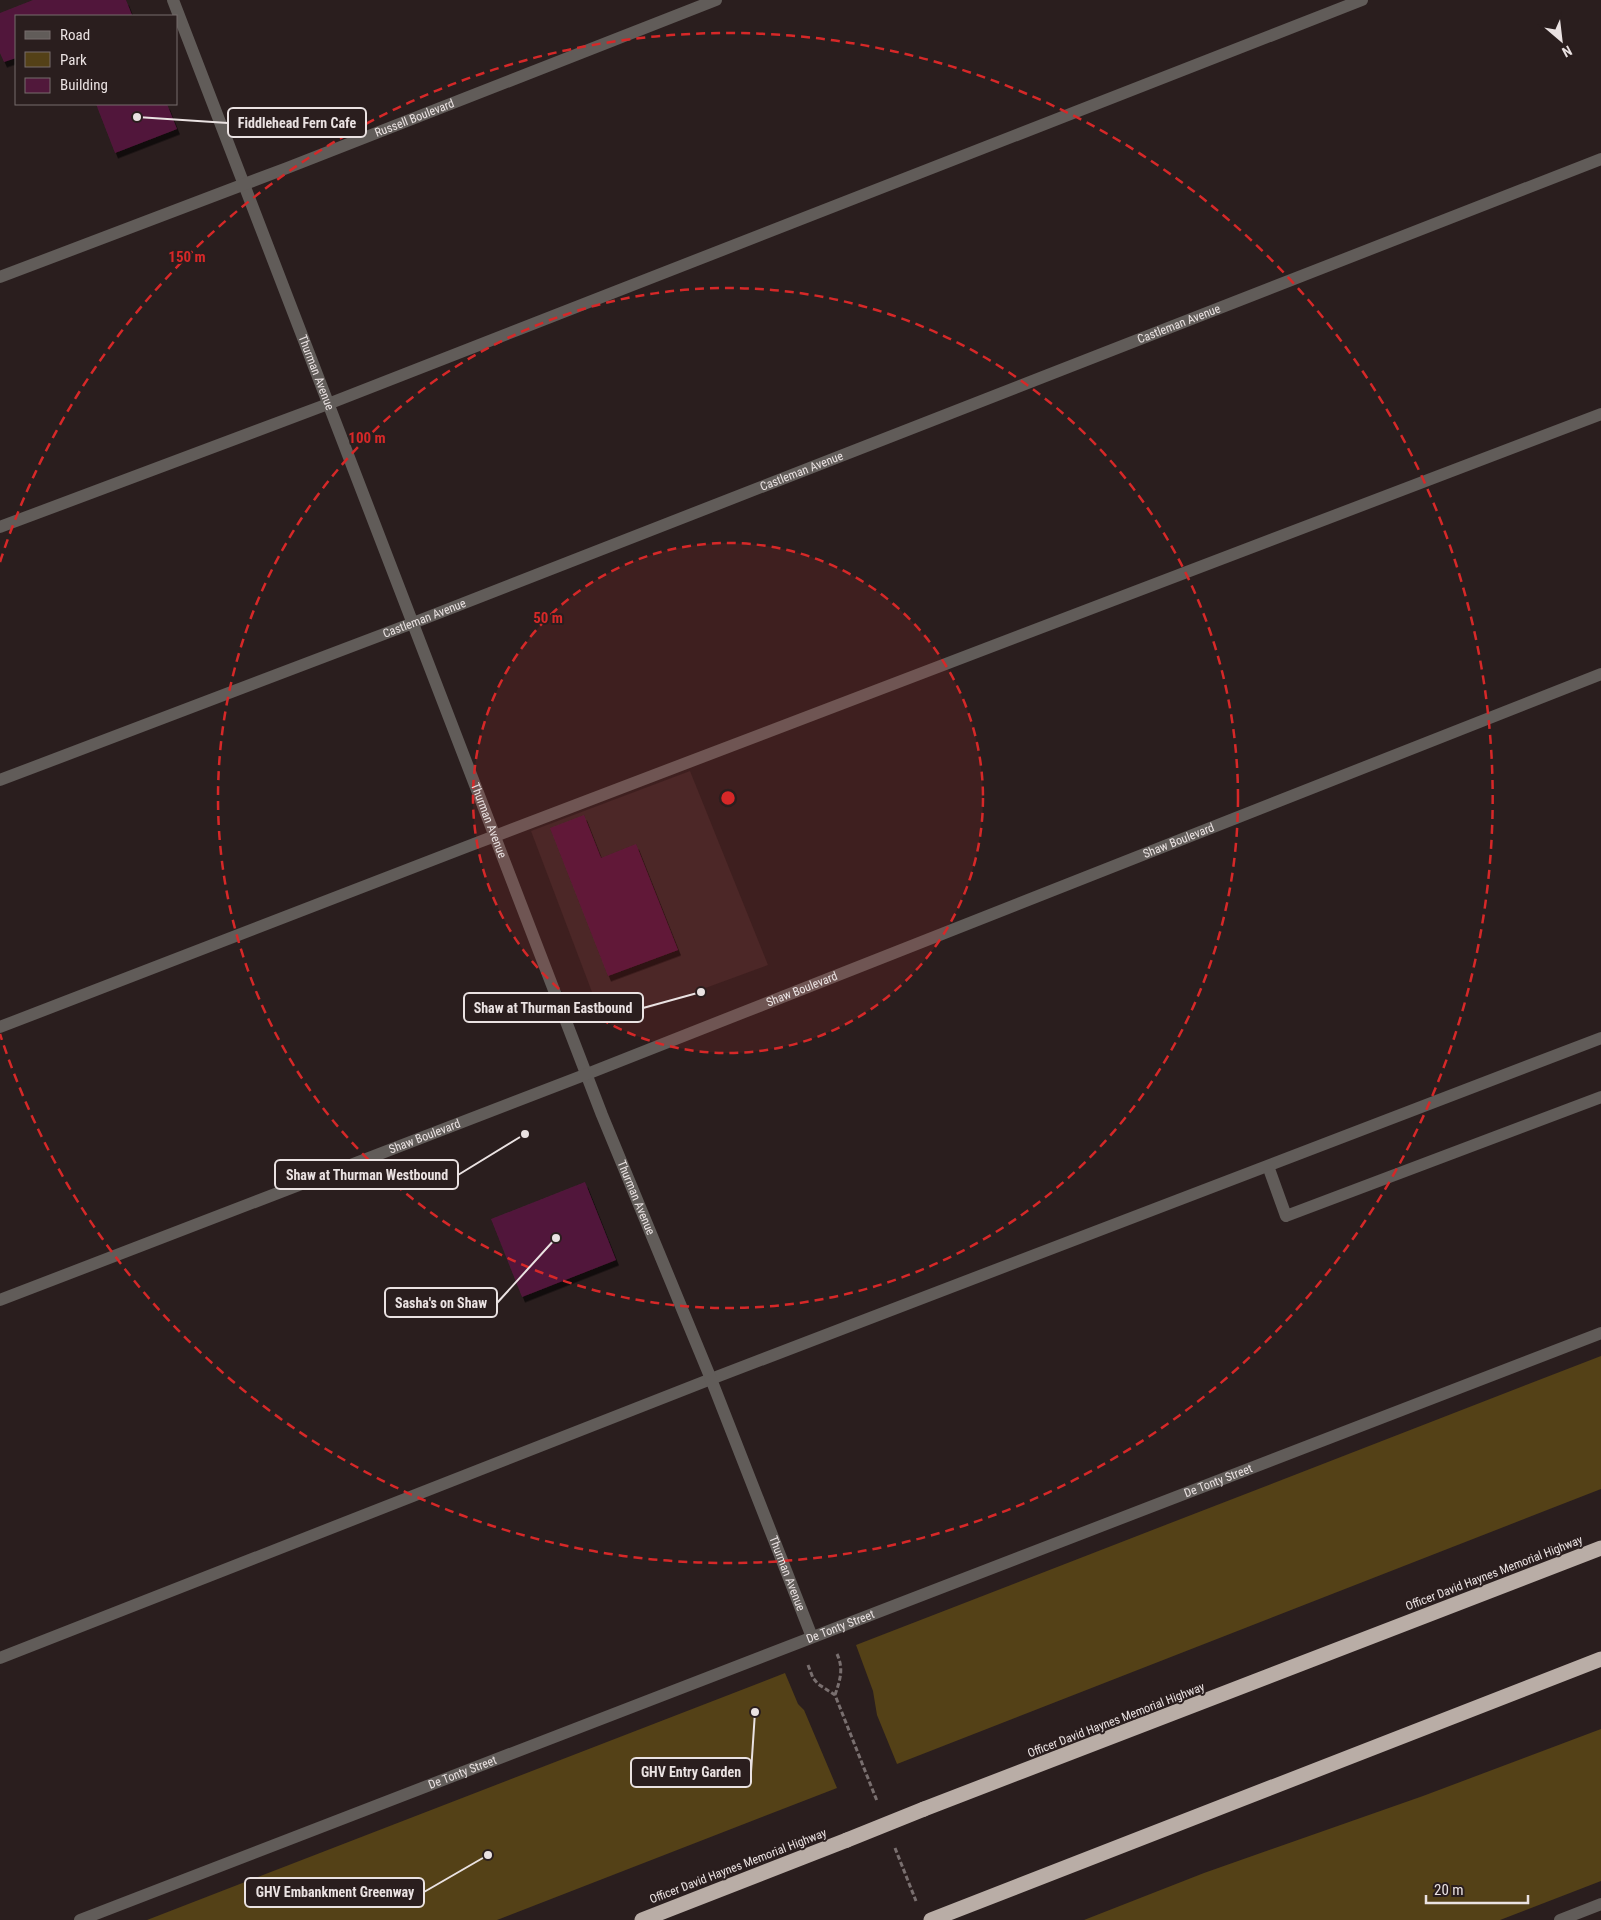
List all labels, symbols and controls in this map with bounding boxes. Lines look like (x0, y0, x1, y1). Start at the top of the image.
legend (15, 15, 178, 105)
north arrow (1536, 15, 1586, 65)
text: Road (60, 26, 90, 44)
text: N (1560, 42, 1575, 61)
text: Park (60, 51, 87, 69)
text: Building (60, 76, 108, 94)
street label: Russell Boulevard (373, 96, 456, 140)
callout: Fiddlehead Fern Cafe (228, 108, 366, 137)
text: Fiddlehead Fern Cafe (238, 115, 356, 131)
text: 150 m (168, 248, 206, 266)
street label: Castleman Avenue (1135, 301, 1223, 346)
street label: Thurman Avenue (295, 333, 337, 412)
text: 100 m (348, 429, 386, 447)
street label: Castleman Avenue (758, 449, 845, 494)
street label: Castleman Avenue (381, 596, 468, 641)
text: 50 m (533, 609, 563, 627)
street label: Thurman Avenue (468, 781, 510, 860)
centre of rings (719, 789, 737, 807)
street label: Shaw Boulevard (1141, 820, 1216, 861)
street label: Shaw Boulevard (764, 969, 840, 1010)
callout: Shaw at Thurman Eastbound (464, 993, 643, 1022)
text: Shaw at Thurman Eastbound (474, 1000, 632, 1016)
street label: Shaw Boulevard (387, 1116, 462, 1157)
street label: Thurman Avenue (614, 1158, 658, 1237)
callout: Shaw at Thurman Westbound (275, 1160, 458, 1189)
text: Shaw at Thurman Westbound (286, 1167, 448, 1183)
callout: Sasha's on Shaw (385, 1288, 497, 1317)
text: Sasha's on Shaw (395, 1295, 487, 1311)
street label: De Tonty Street (1182, 1461, 1255, 1500)
street label: Officer David Haynes Memorial Highway (1404, 1533, 1584, 1613)
street label: Thurman Avenue (766, 1534, 808, 1613)
street label: De Tonty Street (804, 1607, 877, 1646)
street label: Officer David Haynes Memorial Highway (1026, 1680, 1206, 1760)
street label: De Tonty Street (426, 1753, 499, 1792)
callout: GHV Entry Garden (631, 1758, 751, 1787)
text: GHV Entry Garden (641, 1764, 741, 1780)
street label: Officer David Haynes Memorial Highway (648, 1826, 828, 1906)
scale bar (1426, 1872, 1528, 1904)
callout: GHV Embankment Greenway (245, 1878, 424, 1907)
text: 20 m (1434, 1881, 1464, 1899)
text: GHV Embankment Greenway (256, 1884, 415, 1900)

